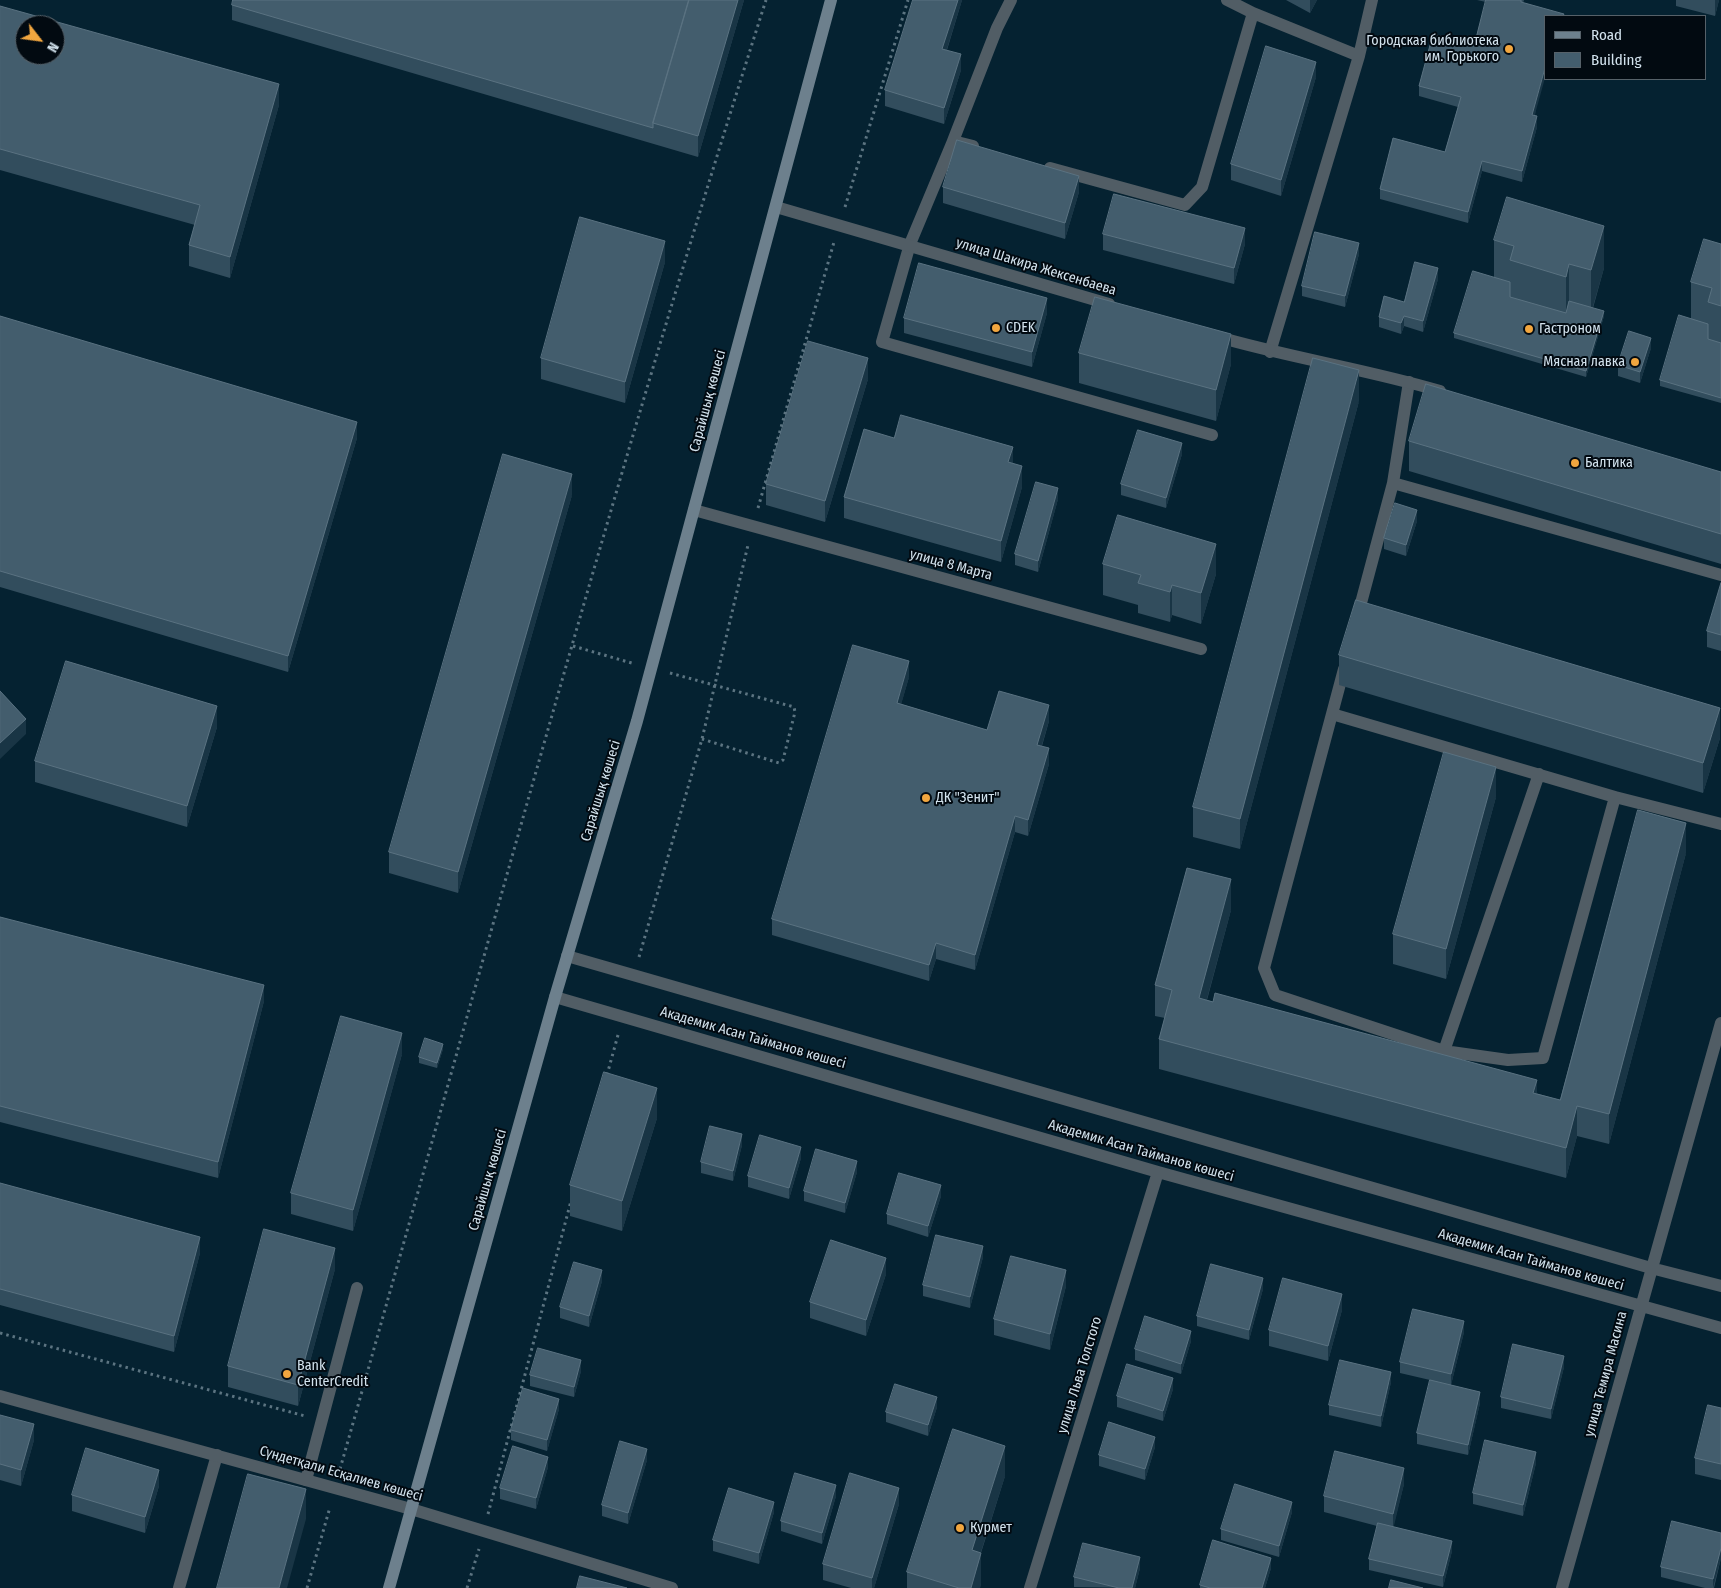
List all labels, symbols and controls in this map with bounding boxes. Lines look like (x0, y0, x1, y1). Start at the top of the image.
north arrow (15, 15, 65, 65)
legend (1544, 15, 1706, 80)
text: Road (1591, 26, 1622, 44)
place label: Городская библиотека им. Горького (1366, 33, 1499, 65)
text: N (43, 39, 62, 55)
marker: Городская библиотека им. Горького (1503, 43, 1515, 55)
text: Building (1591, 51, 1642, 69)
street label: улица Шакира Жексенбаева (954, 235, 1118, 299)
place label: CDEK (1006, 320, 1035, 336)
place label: Гастроном (1539, 321, 1601, 337)
marker: CDEK (990, 322, 1002, 334)
marker: Гастроном (1523, 323, 1535, 335)
street label: Сарайшық көшесі (686, 348, 730, 454)
place label: Мясная лавка (1543, 354, 1625, 370)
marker: Мясная лавка (1629, 356, 1641, 368)
place label: Балтика (1585, 455, 1633, 471)
marker: Балтика (1569, 457, 1581, 469)
street label: улица 8 Марта (908, 546, 994, 584)
street label: Сарайшық көшесі (578, 738, 624, 844)
place label: ДК "Зенит" (936, 790, 1000, 806)
marker: ДК "Зенит" (920, 792, 932, 804)
street label: Академик Асан Тайманов көшесі (658, 1003, 848, 1073)
street label: Академик Асан Тайманов көшесі (1046, 1116, 1236, 1186)
street label: Сарайшық көшесі (465, 1127, 511, 1233)
street label: Академик Асан Тайманов көшесі (1436, 1225, 1626, 1295)
street label: улица Темира Масина (1581, 1309, 1631, 1439)
street label: улица Льва Толстого (1054, 1315, 1106, 1435)
place label: Bank CenterCredit (297, 1358, 368, 1390)
marker: Bank CenterCredit (281, 1368, 293, 1380)
street label: Сүндетқали Есқалиев көшесі (257, 1443, 425, 1505)
place label: Курмет (970, 1520, 1012, 1536)
marker: Курмет (954, 1522, 966, 1534)

